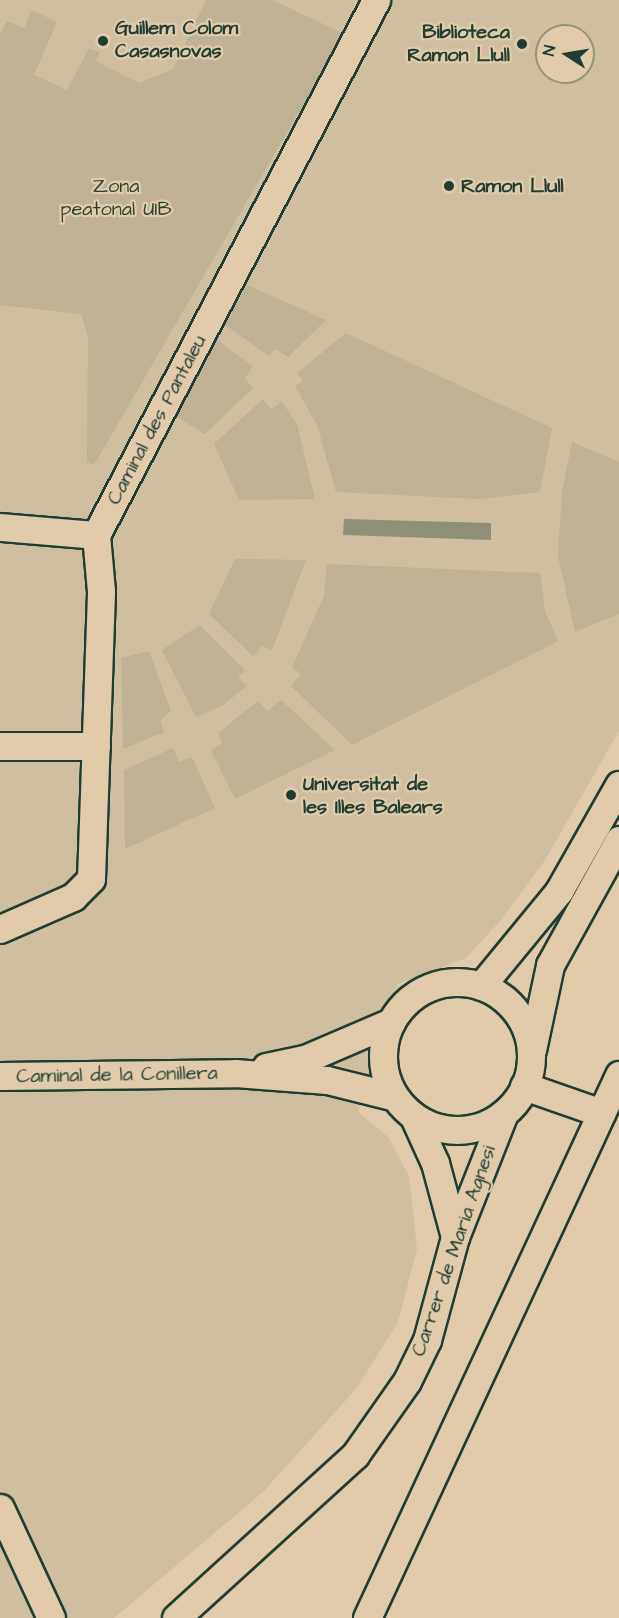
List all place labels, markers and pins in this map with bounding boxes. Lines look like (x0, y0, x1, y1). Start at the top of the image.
place label: Guillem Colom Casasnovas (115, 17, 238, 64)
place label: Biblioteca Ramon Llull (407, 20, 510, 67)
marker: Guillem Colom Casasnovas (96, 34, 110, 48)
marker: Biblioteca Ramon Llull (515, 37, 529, 51)
place label: Ramon Llull (461, 174, 564, 198)
marker: Ramon Llull (442, 179, 456, 193)
place label: Universitat de les Illes Balears (303, 772, 443, 819)
marker: Universitat de les Illes Balears (284, 788, 298, 802)

